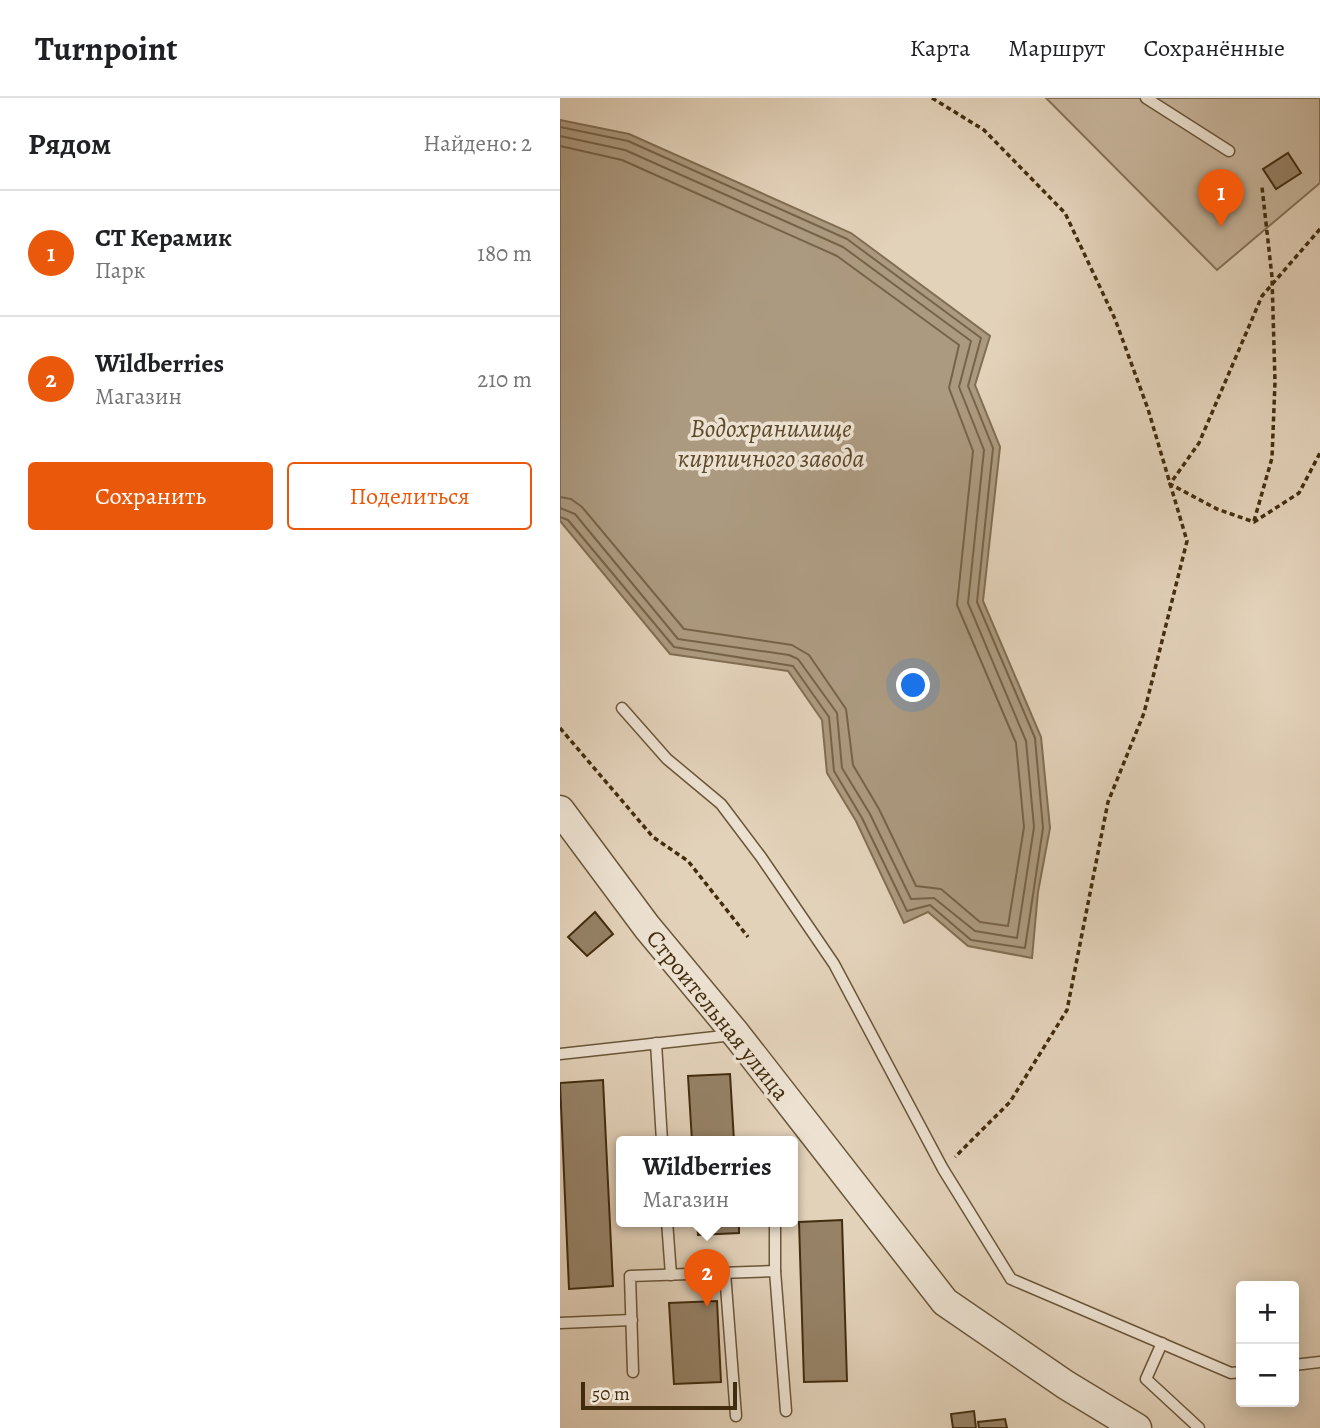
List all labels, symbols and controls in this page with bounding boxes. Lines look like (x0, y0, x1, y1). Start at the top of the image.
text: Turnpoint (35, 26, 177, 71)
text: Карта (910, 32, 970, 64)
text: Маршрут (1008, 32, 1106, 64)
text: Сохранённые (1144, 32, 1285, 64)
text: Рядом (28, 124, 111, 164)
text: Найдено: 2 (423, 128, 532, 159)
pin: 1 (1198, 169, 1244, 227)
text: СТ Керамик (95, 220, 232, 255)
text: 1 (47, 238, 55, 269)
text: 180 m (477, 238, 532, 269)
text: Парк (95, 255, 146, 286)
text: Wildberries (95, 346, 224, 381)
text: 2 (45, 364, 57, 395)
text: 210 m (477, 364, 532, 395)
text: Магазин (95, 381, 182, 412)
water label: Водохранилище кирпичного завода (677, 411, 865, 476)
button: Сохранить (28, 462, 273, 530)
button: Поделиться (287, 462, 532, 530)
your location (896, 668, 930, 702)
street label: Строительная улица (639, 923, 797, 1107)
popup (616, 1136, 798, 1227)
text: Wildberries (642, 1149, 772, 1184)
text: Магазин (642, 1184, 729, 1215)
pin: 2 (684, 1249, 730, 1307)
map controls (1236, 1281, 1299, 1407)
button: + (1236, 1281, 1299, 1344)
button: − (1236, 1344, 1299, 1407)
scale bar (581, 1379, 737, 1411)
text: 50 m (592, 1381, 630, 1407)

